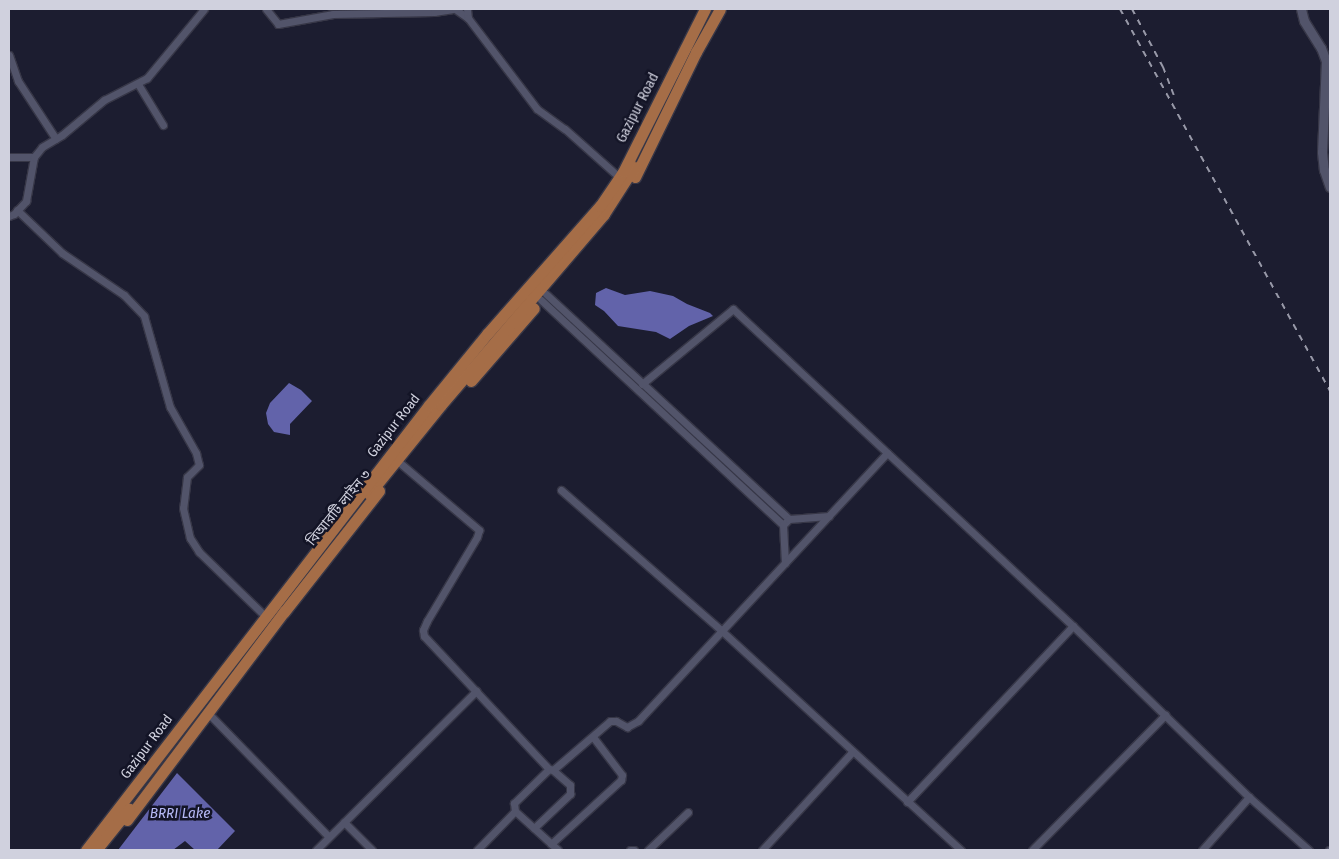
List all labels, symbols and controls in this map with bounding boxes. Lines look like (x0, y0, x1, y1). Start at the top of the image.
street label: Gazipur Road (613, 70, 663, 146)
street label: Gazipur Road (364, 391, 424, 461)
street label: বিআরটি লাইন ৩ (303, 467, 375, 549)
street label: Gazipur Road (117, 712, 177, 782)
water label: BRRI Lake (150, 805, 210, 823)

